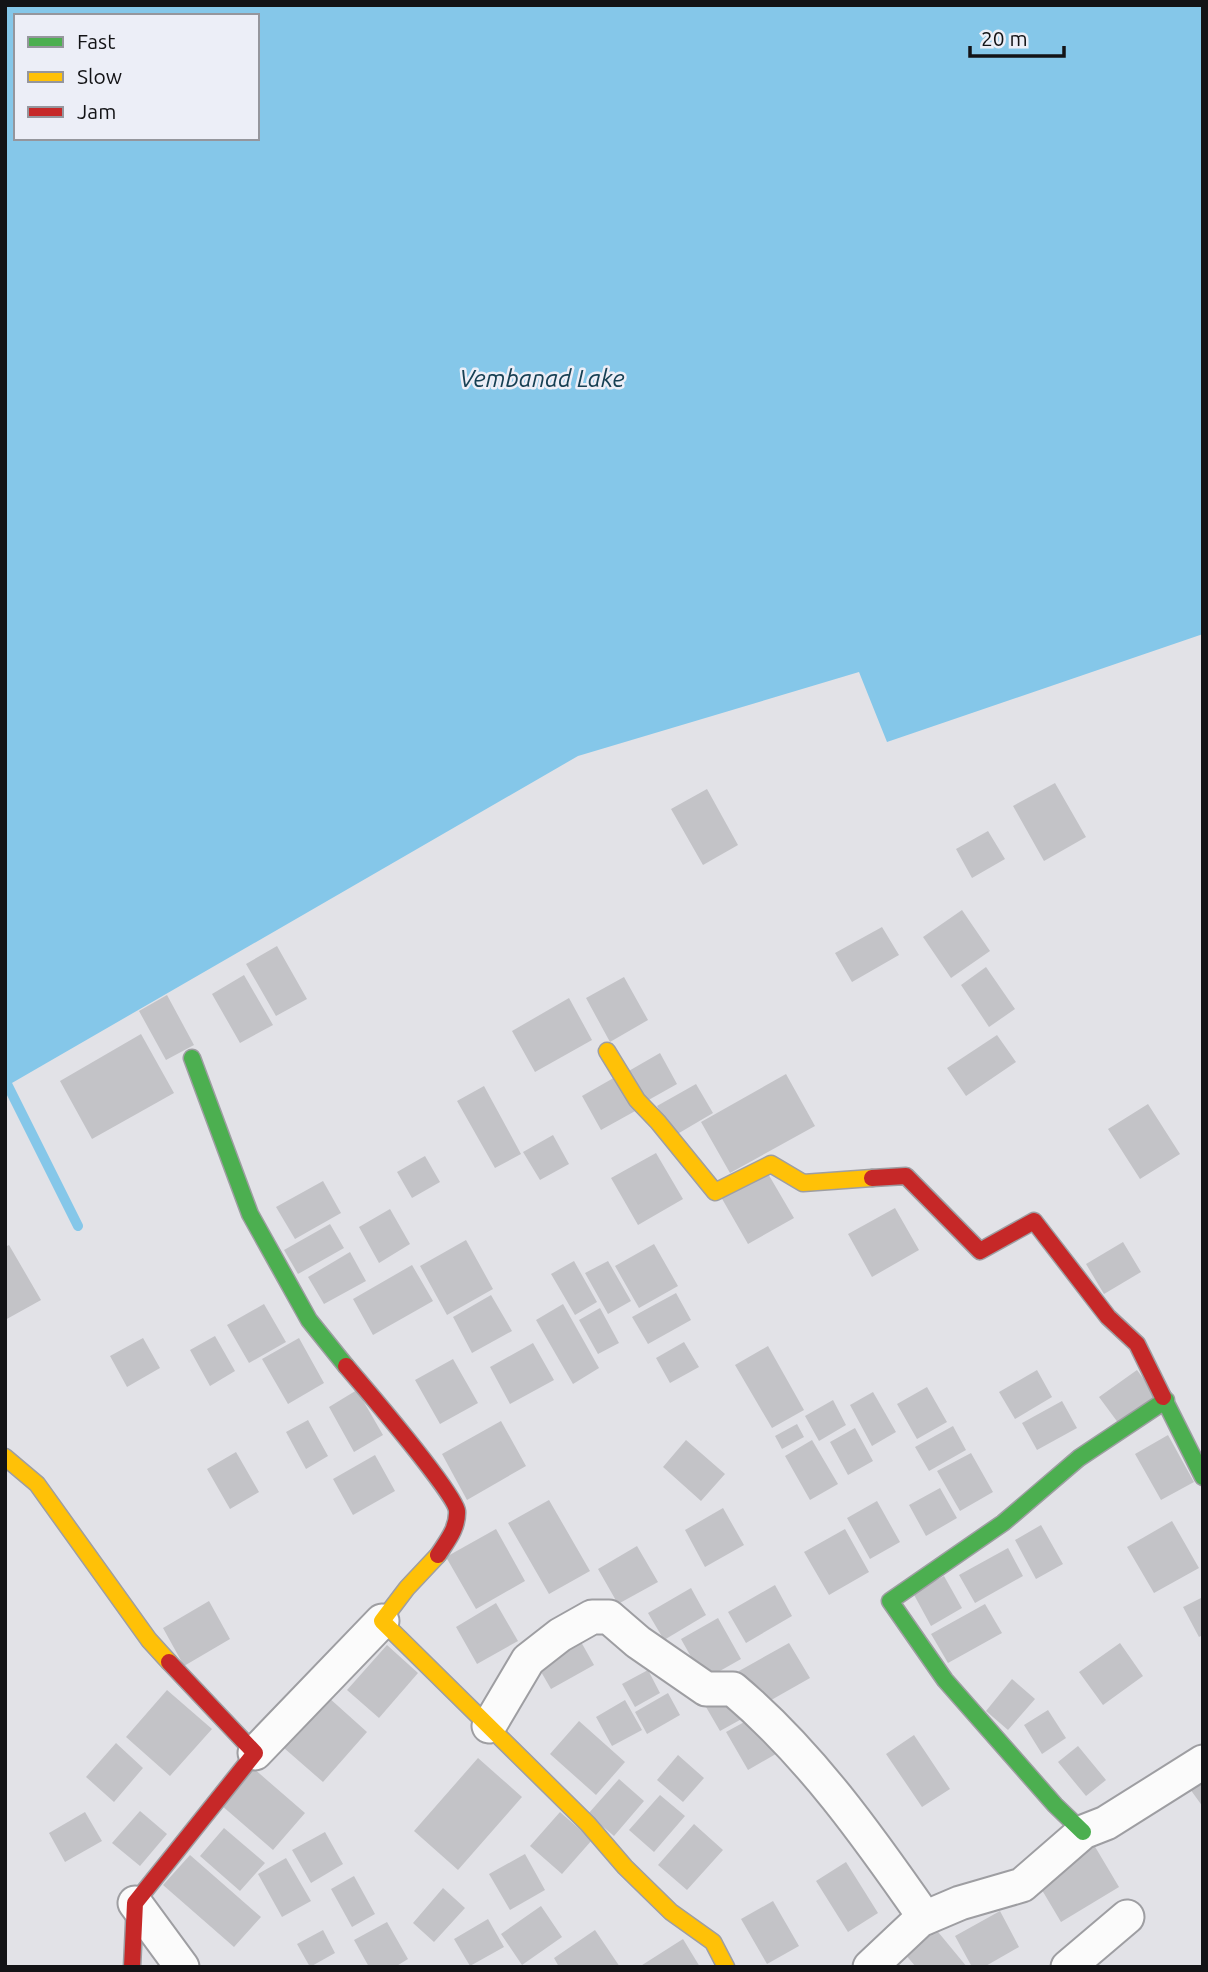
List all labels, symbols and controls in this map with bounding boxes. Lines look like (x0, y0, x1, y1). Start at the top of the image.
legend (14, 14, 259, 140)
scale bar (970, 14, 1064, 58)
text: 20 m (981, 26, 1028, 50)
text: Fast (77, 29, 115, 53)
text: Slow (77, 64, 122, 88)
text: Jam (77, 99, 116, 123)
water label: Vembanad Lake (459, 365, 625, 392)

